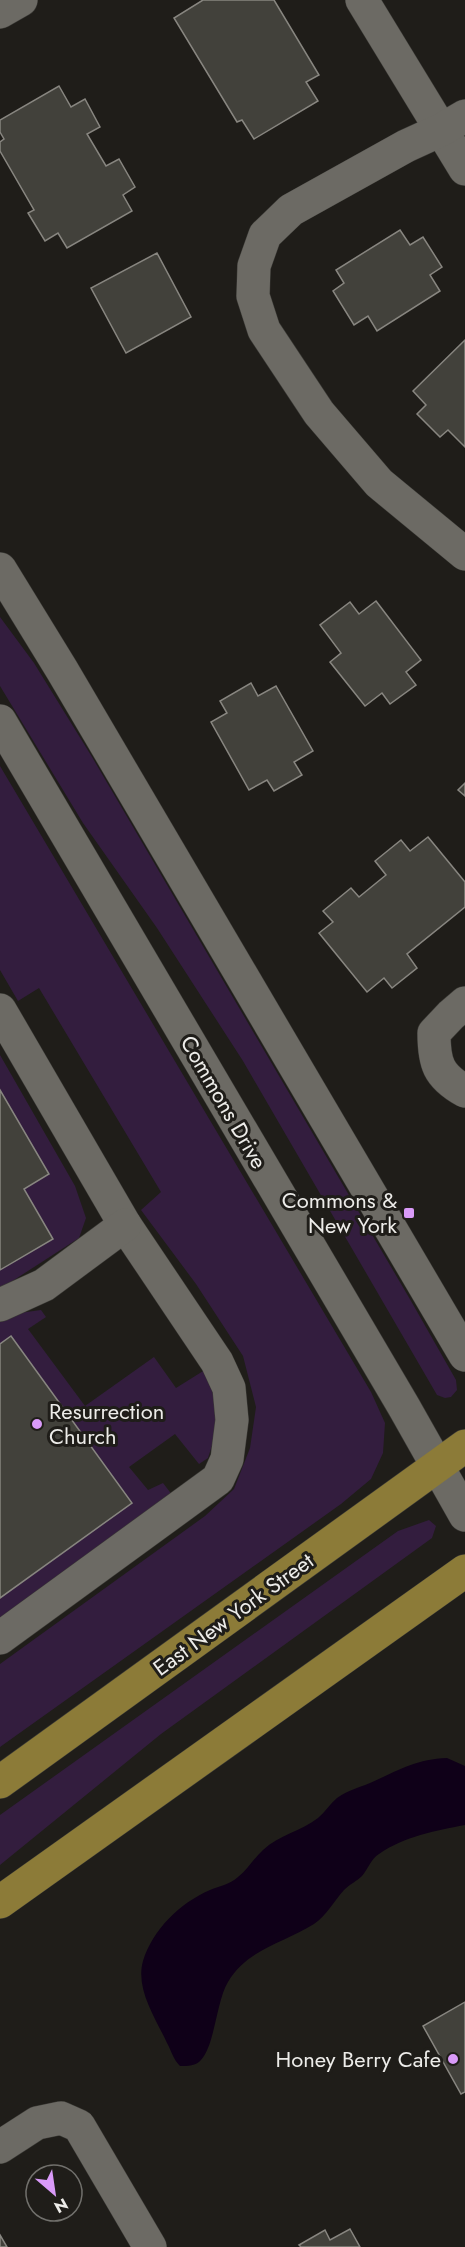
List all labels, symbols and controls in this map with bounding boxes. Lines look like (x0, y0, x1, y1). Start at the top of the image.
street label: Commons Drive (173, 1029, 275, 1175)
place label: Commons & New York (282, 1184, 397, 1241)
marker: Commons & New York (402, 1206, 416, 1220)
place label: Resurrection Church (49, 1395, 164, 1452)
marker: Resurrection Church (30, 1417, 44, 1431)
street label: East New York Street (146, 1544, 320, 1683)
place label: Honey Berry Cafe (276, 2043, 441, 2075)
marker: Honey Berry Cafe (446, 2052, 460, 2066)
north arrow (24, 2163, 84, 2223)
text: N (50, 2193, 72, 2219)

